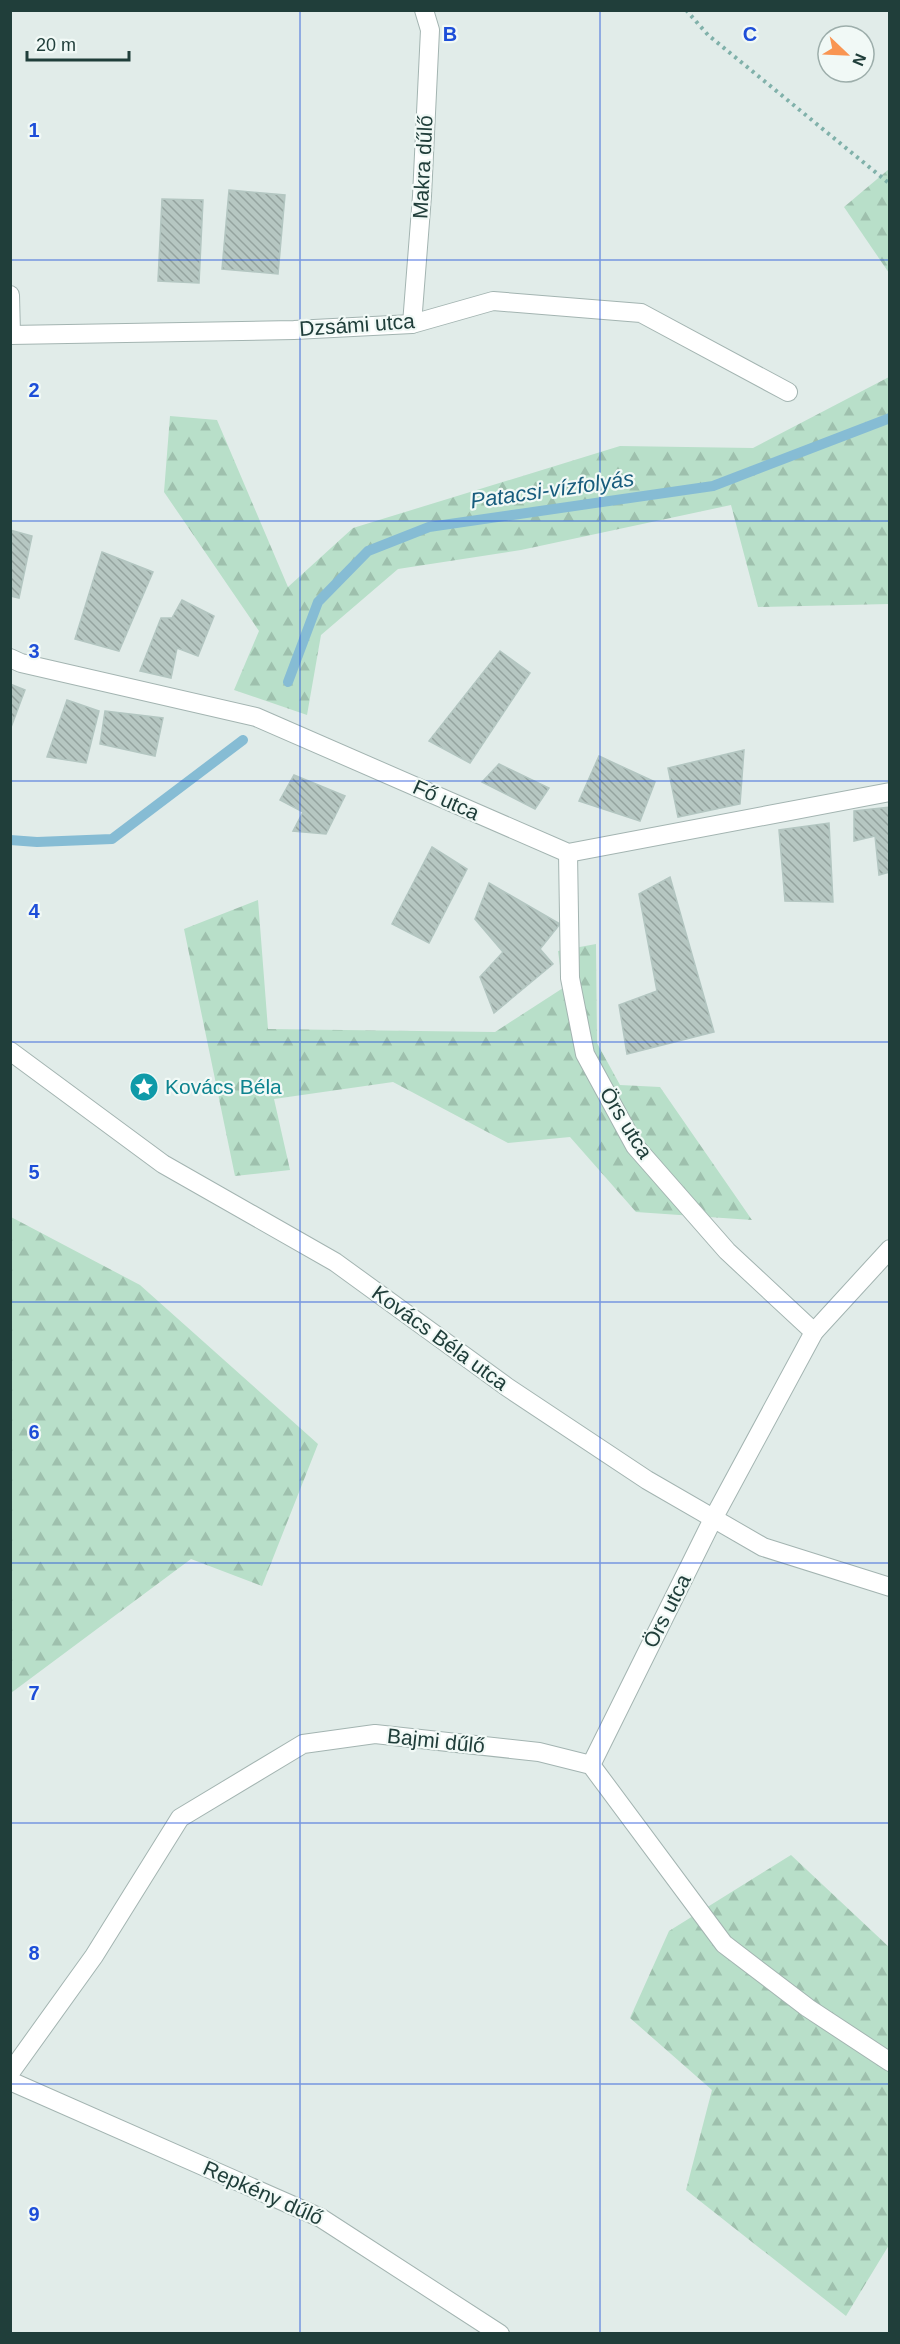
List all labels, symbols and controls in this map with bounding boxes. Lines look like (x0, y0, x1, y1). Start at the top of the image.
text: B (443, 23, 457, 45)
text: C (743, 23, 757, 45)
scale bar (27, 24, 129, 62)
north arrow (816, 24, 876, 84)
text: 20 m (36, 35, 76, 55)
text: N (849, 51, 869, 68)
street label: Makra dűlő (408, 114, 437, 219)
text: 1 (28, 119, 40, 141)
street label: Dzsámi utca (299, 309, 416, 340)
text: 2 (28, 379, 40, 401)
water label: Patacsi-vízfolyás (469, 466, 636, 513)
text: 3 (28, 640, 40, 662)
street label: Fő utca (410, 775, 483, 824)
text: 4 (28, 900, 40, 922)
place icon: Kovács Béla (128, 1071, 160, 1103)
place label: Kovács Béla (165, 1075, 282, 1098)
street label: Örs utca (596, 1083, 657, 1163)
text: 5 (28, 1161, 40, 1183)
street label: Kovács Béla utca (368, 1281, 513, 1395)
text: 6 (28, 1421, 40, 1443)
street label: Örs utca (638, 1570, 695, 1651)
text: 7 (28, 1682, 40, 1704)
street label: Bajmi dűlő (386, 1724, 486, 1757)
text: 8 (28, 1942, 40, 1964)
street label: Repkény dűlő (200, 2156, 327, 2229)
text: 9 (28, 2203, 40, 2225)

